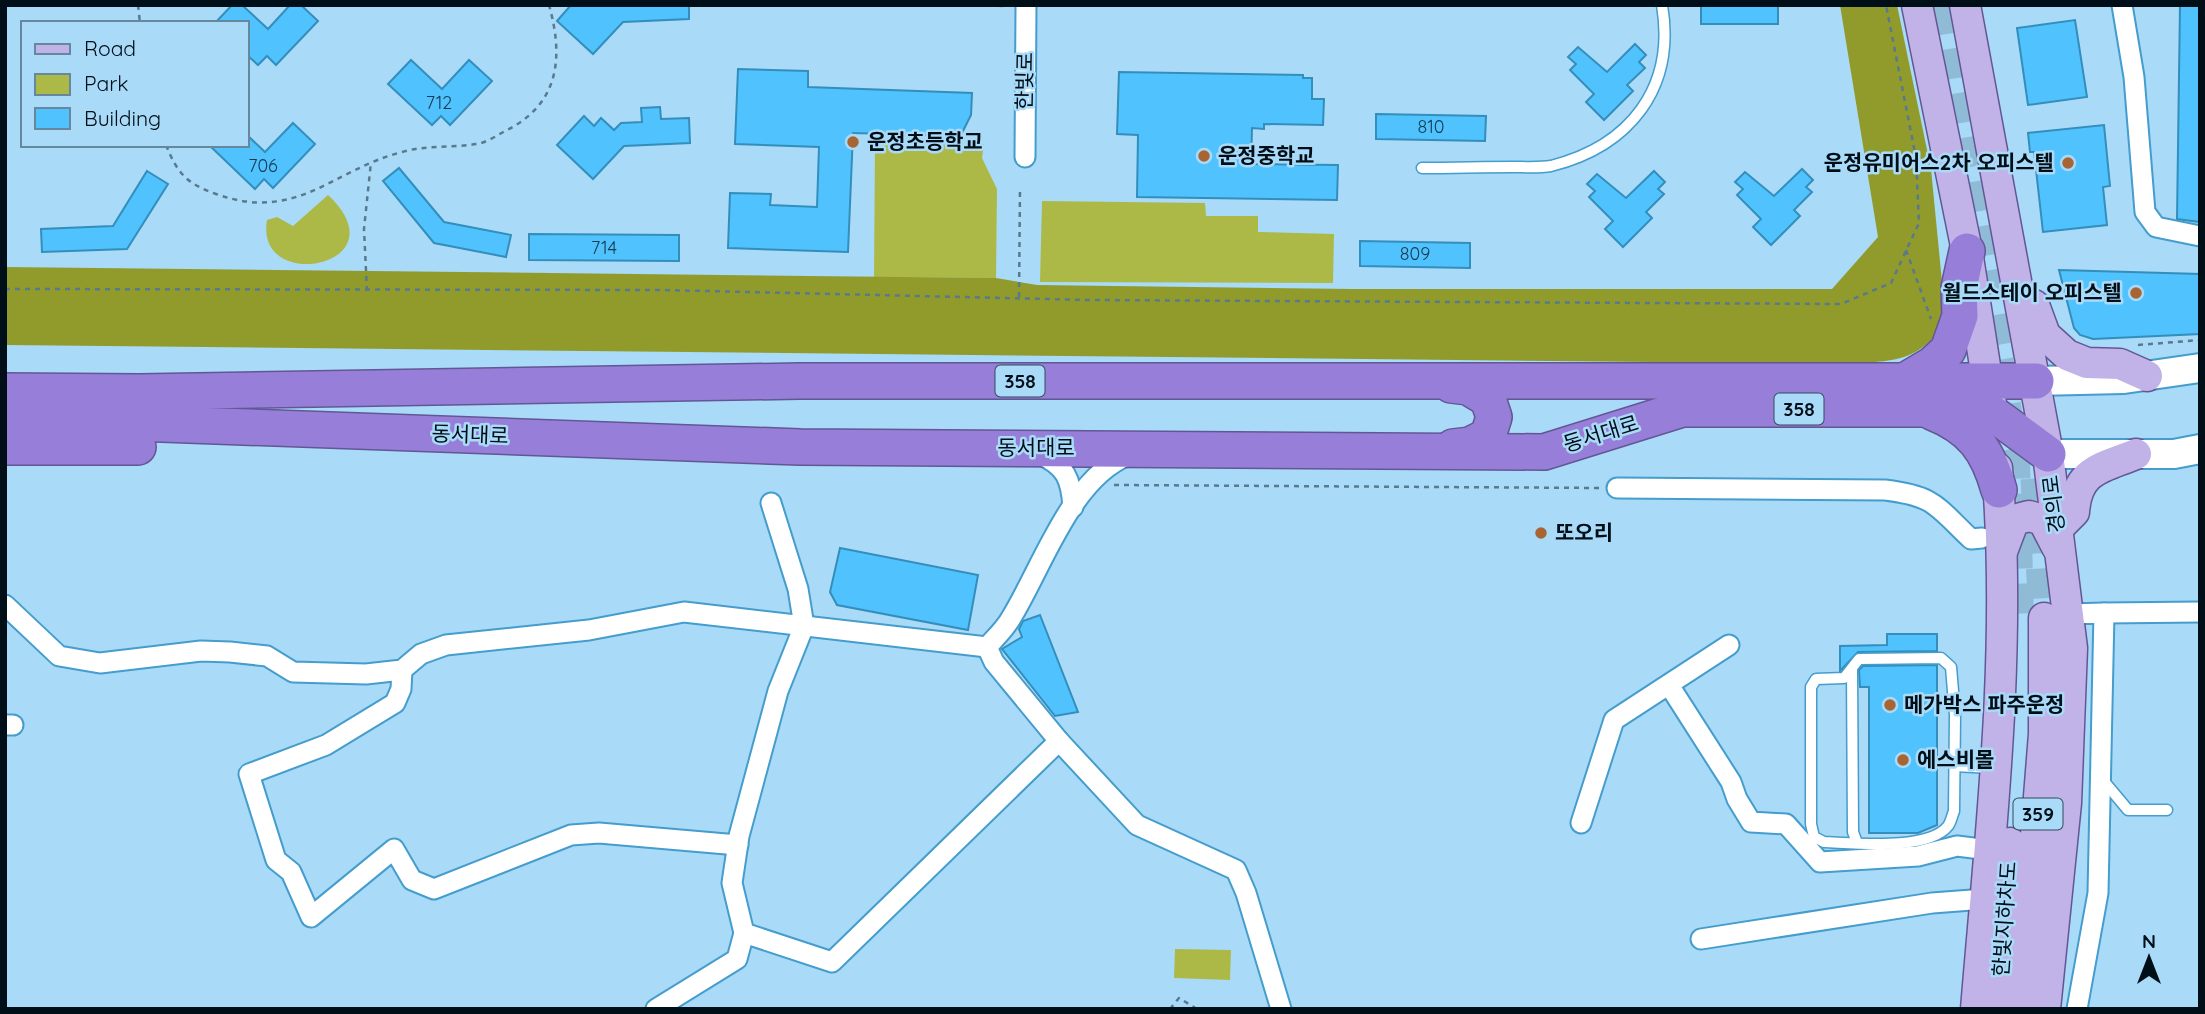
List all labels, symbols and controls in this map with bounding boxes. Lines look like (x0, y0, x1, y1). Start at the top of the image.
legend (21, 21, 248, 147)
text: Road (84, 35, 136, 61)
street label: 한빛로 (1010, 52, 1038, 110)
text: Park (84, 70, 128, 96)
house number: 712 (426, 91, 452, 114)
text: Building (84, 105, 161, 131)
house number: 810 (1417, 115, 1445, 138)
place label: 운정초등학교 (867, 128, 983, 154)
marker: 운정초등학교 (845, 134, 861, 150)
place label: 운정중학교 (1218, 142, 1315, 168)
marker: 운정중학교 (1196, 148, 1212, 164)
place label: 운정유미어스2차 오피스텔 (1824, 149, 2054, 175)
house number: 706 (248, 154, 278, 177)
marker: 운정유미어스2차 오피스텔 (2060, 155, 2076, 171)
house number: 714 (591, 236, 617, 259)
house number: 809 (1400, 242, 1430, 265)
place label: 월드스테이 오피스텔 (1942, 279, 2122, 305)
marker: 월드스테이 오피스텔 (2128, 285, 2144, 301)
road number: 358 (996, 366, 1044, 396)
road number: 358 (1774, 394, 1824, 424)
street label: 동서대로 (1560, 409, 1641, 457)
street label: 동서대로 (431, 420, 509, 448)
street label: 동서대로 (997, 434, 1075, 460)
street label: 경의로 (2037, 474, 2069, 534)
place label: 또오리 (1555, 519, 1613, 545)
marker: 또오리 (1533, 525, 1549, 541)
place label: 메가박스 파주운정 (1904, 691, 2064, 717)
marker: 메가박스 파주운정 (1882, 697, 1898, 713)
place label: 에스비몰 (1917, 746, 1994, 772)
marker: 에스비몰 (1895, 752, 1911, 768)
road number: 359 (2014, 799, 2062, 830)
street label: 한빛지하차도 (1987, 860, 2021, 978)
north arrow (2114, 923, 2184, 993)
text: N (2142, 929, 2156, 953)

